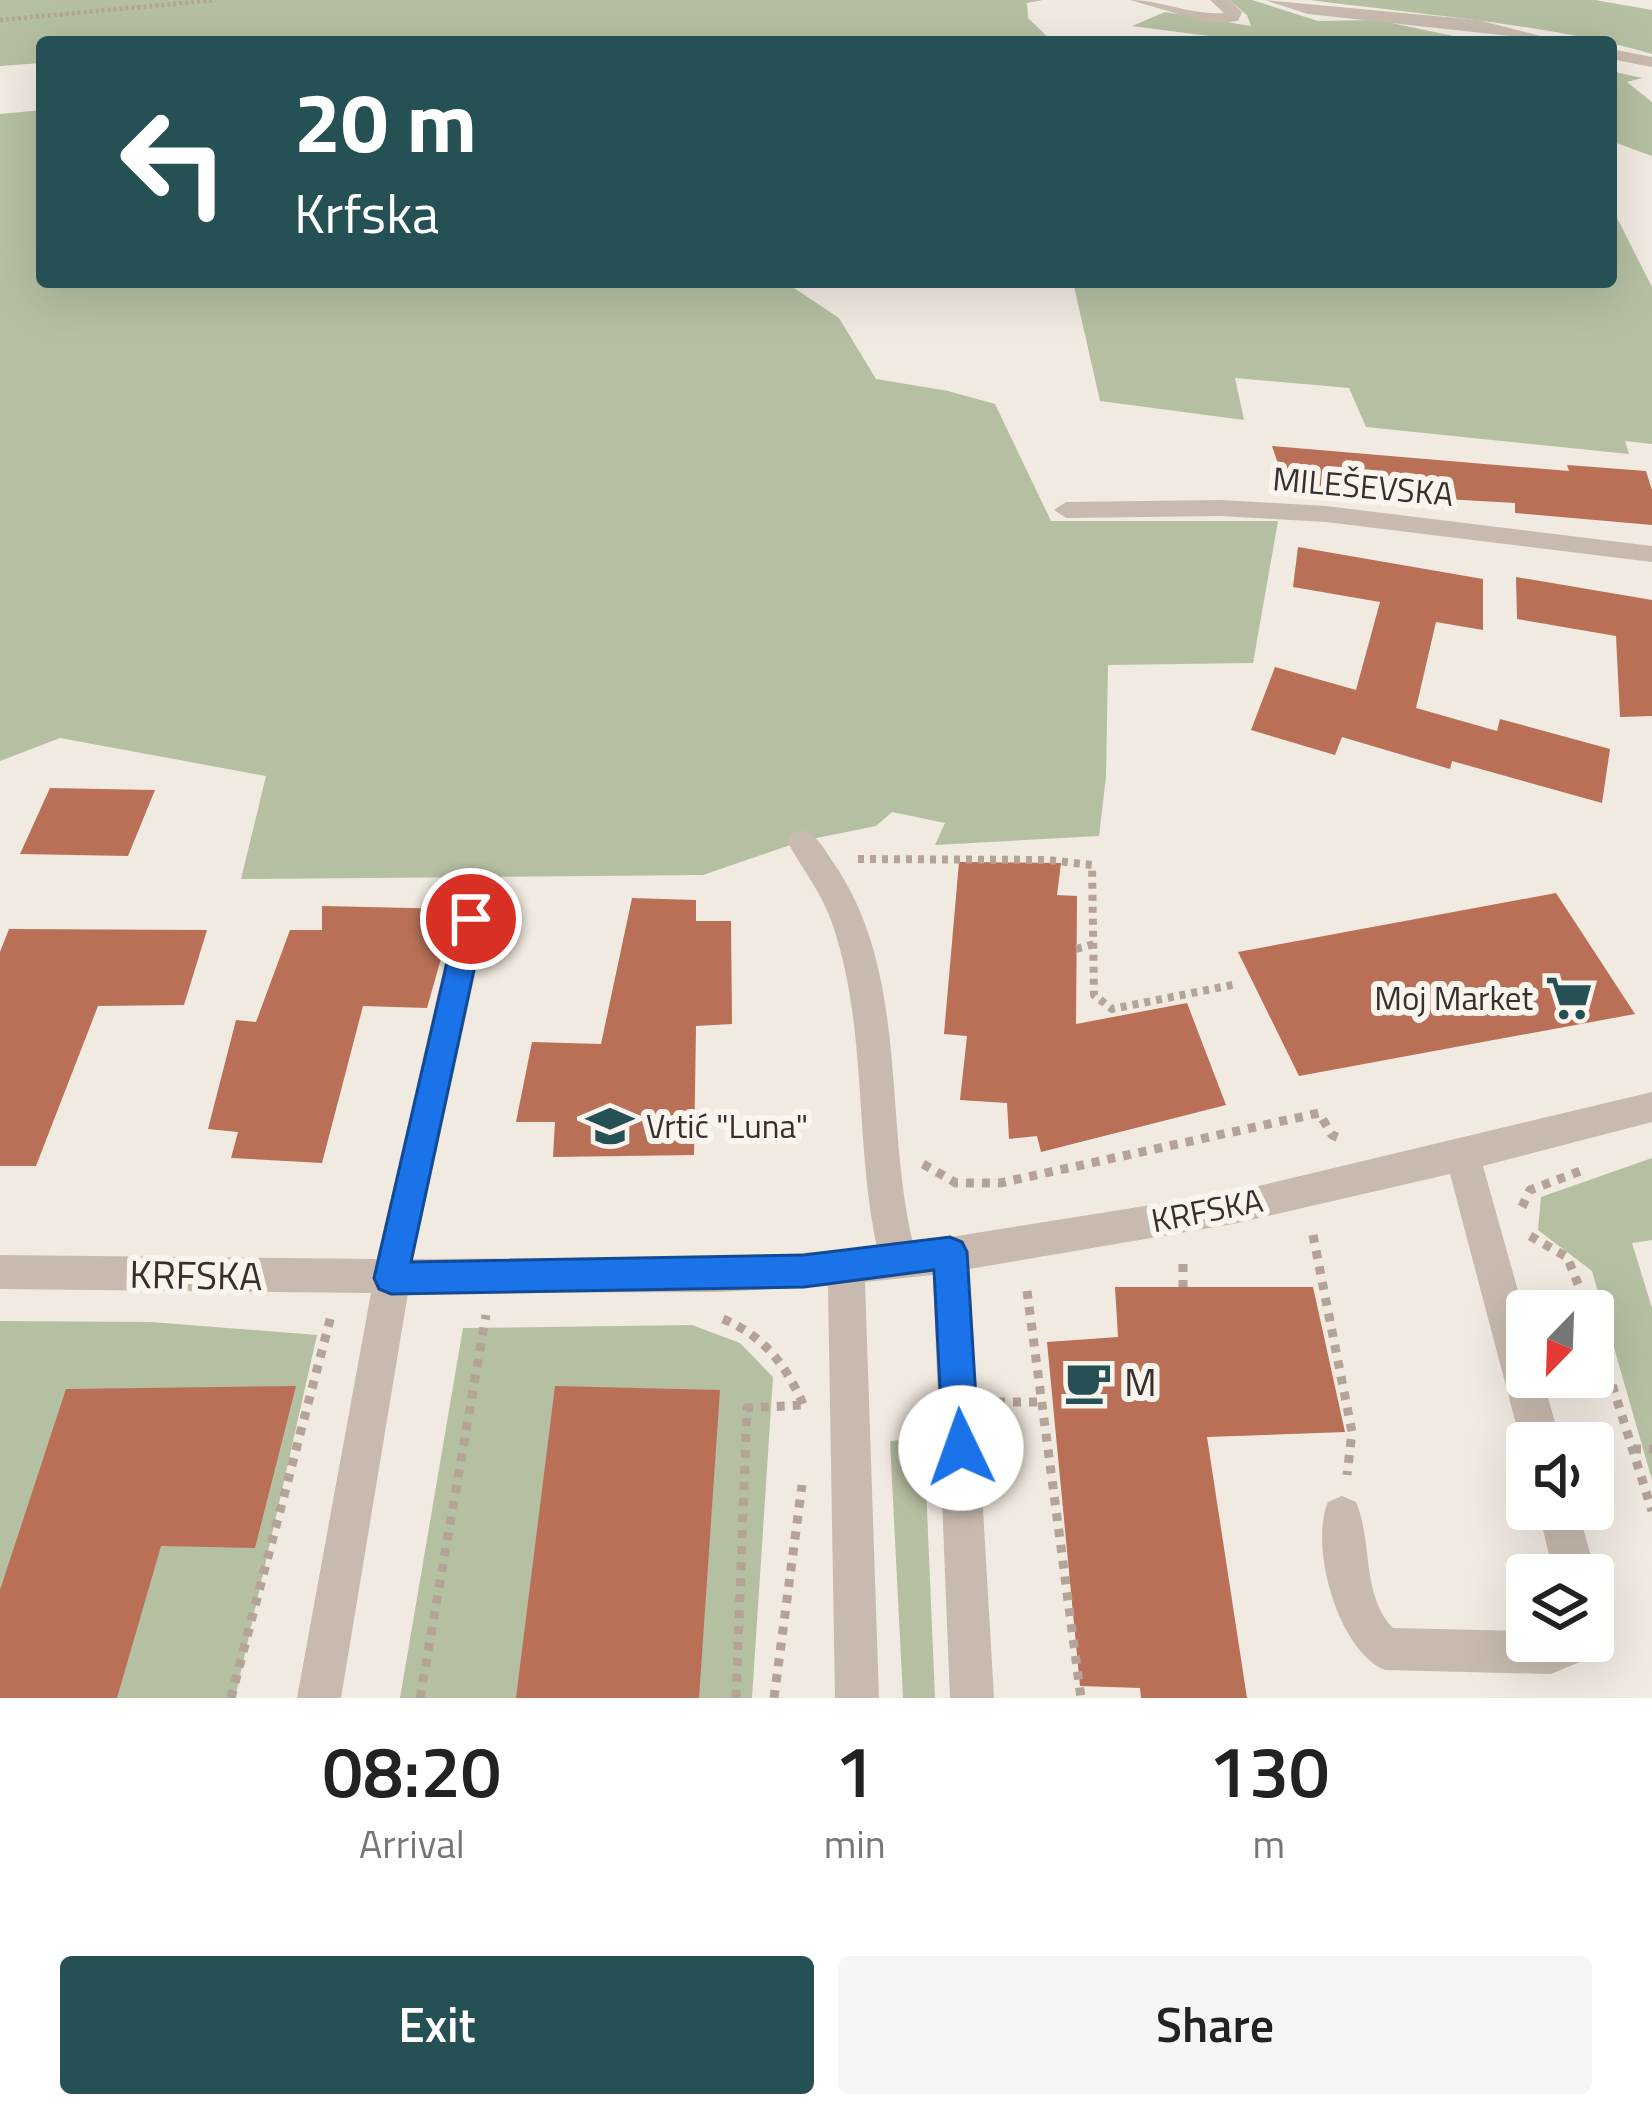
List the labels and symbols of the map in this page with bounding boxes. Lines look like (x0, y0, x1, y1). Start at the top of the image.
street label: MILEŠEVSKA (1271, 453, 1455, 519)
pin (420, 868, 522, 970)
place label: Moj Market (1374, 973, 1533, 1023)
supermarket icon: Moj Market (1544, 973, 1594, 1023)
school or university icon: Vrtić "Luna" (585, 1101, 635, 1151)
place label: Vrtić "Luna" (646, 1101, 808, 1151)
street label: KRFSKA (1147, 1175, 1267, 1245)
street label: KRFSKA (129, 1244, 263, 1305)
north arrow (1506, 1290, 1614, 1398)
place label: M (1124, 1352, 1157, 1411)
cafe icon: M (1063, 1357, 1113, 1407)
position arrow (898, 1385, 1024, 1511)

